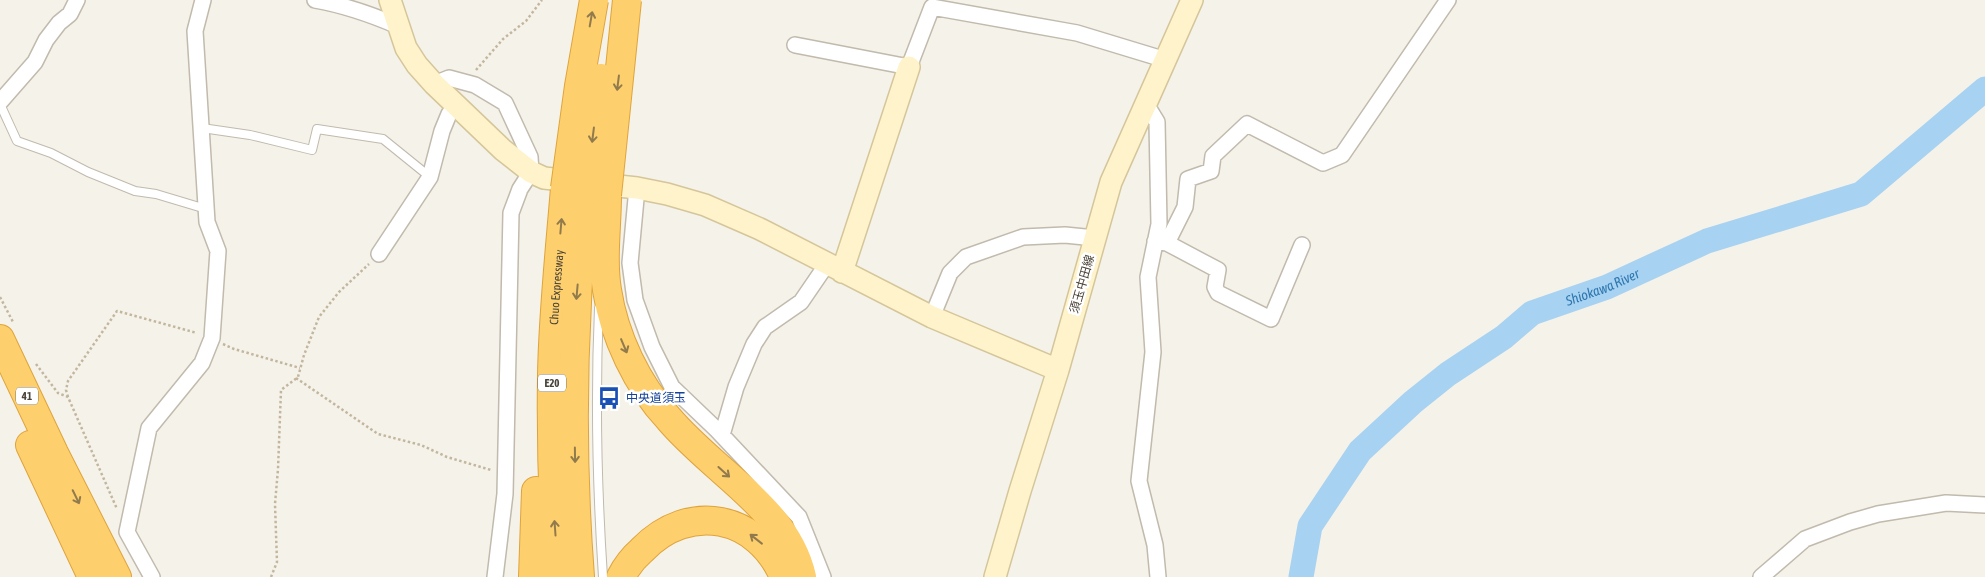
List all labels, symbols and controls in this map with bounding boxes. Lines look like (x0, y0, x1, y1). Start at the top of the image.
one-way arrow (586, 12, 596, 28)
one-way arrow (613, 75, 623, 91)
one-way arrow (588, 126, 598, 142)
one-way arrow (557, 219, 566, 235)
street label: Chuo Expressway (547, 249, 567, 325)
street label: 須玉中田線 (1067, 253, 1097, 315)
water label: Shiokawa River (1563, 265, 1643, 309)
one-way arrow (573, 284, 582, 300)
one-way arrow (619, 338, 629, 353)
road number: E20 (538, 374, 566, 392)
bus stop icon: 中央道須玉 (596, 385, 622, 411)
road number: 41 (16, 388, 38, 404)
place label: 中央道須玉 (626, 391, 686, 405)
one-way arrow (570, 446, 580, 463)
one-way arrow (718, 466, 731, 477)
one-way arrow (72, 489, 81, 504)
one-way arrow (550, 521, 559, 537)
one-way arrow (750, 533, 763, 544)

